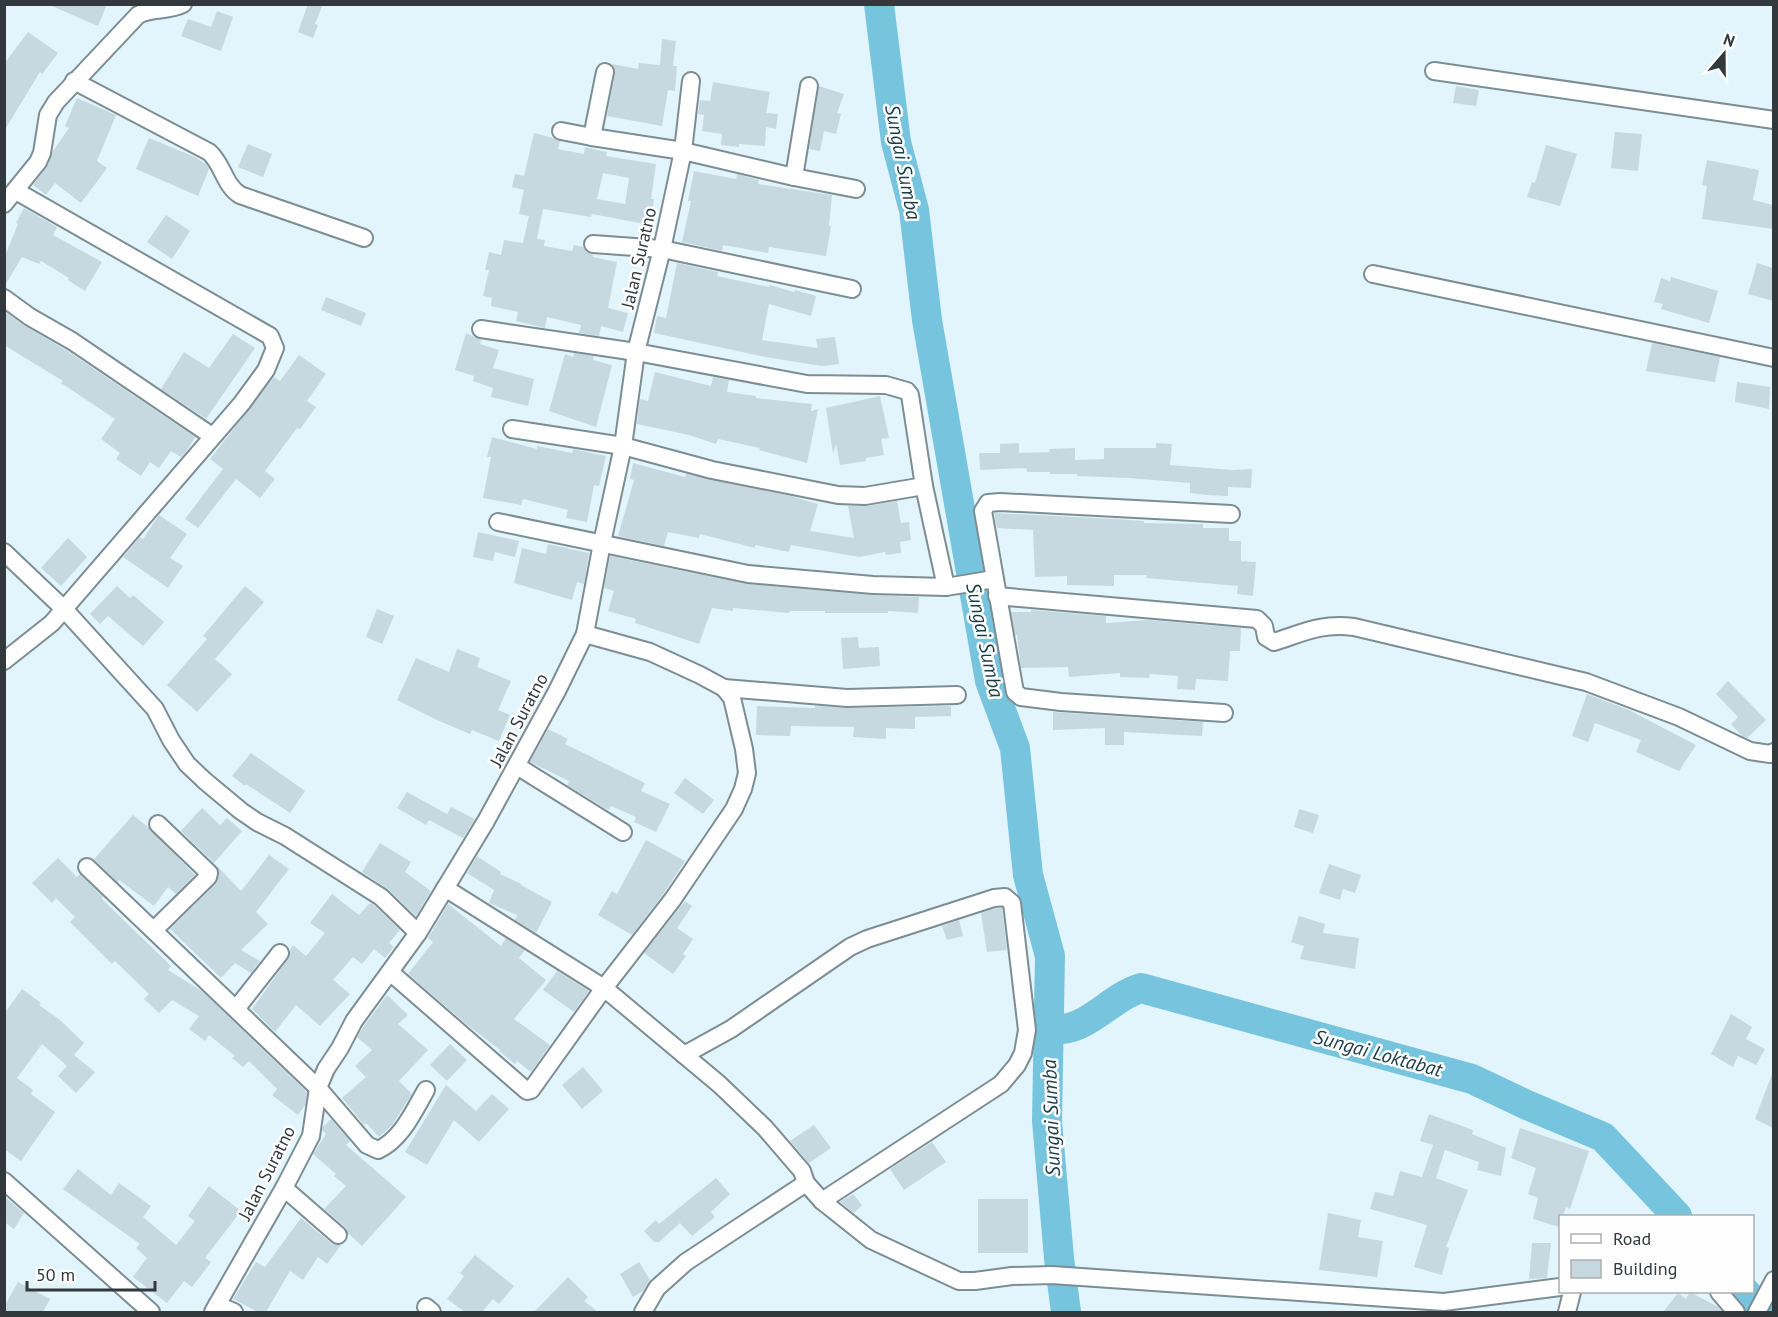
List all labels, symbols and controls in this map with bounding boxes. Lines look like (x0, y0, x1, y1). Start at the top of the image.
north arrow (1694, 24, 1754, 84)
text: N (1721, 29, 1737, 51)
water label: Sungai Sumba (879, 102, 927, 222)
street label: Jalan Suratno (616, 205, 661, 312)
water label: Sungai Sumba (960, 580, 1010, 700)
street label: Jalan Suratno (484, 669, 553, 771)
water label: Sungai Loktabat (1311, 1023, 1447, 1083)
water label: Sungai Sumba (1036, 1059, 1066, 1177)
street label: Jalan Suratno (232, 1122, 300, 1225)
legend (1559, 1215, 1754, 1293)
text: Road (1613, 1227, 1651, 1250)
scale bar (27, 1254, 154, 1292)
text: Building (1613, 1257, 1677, 1280)
text: 50 m (36, 1263, 75, 1286)

